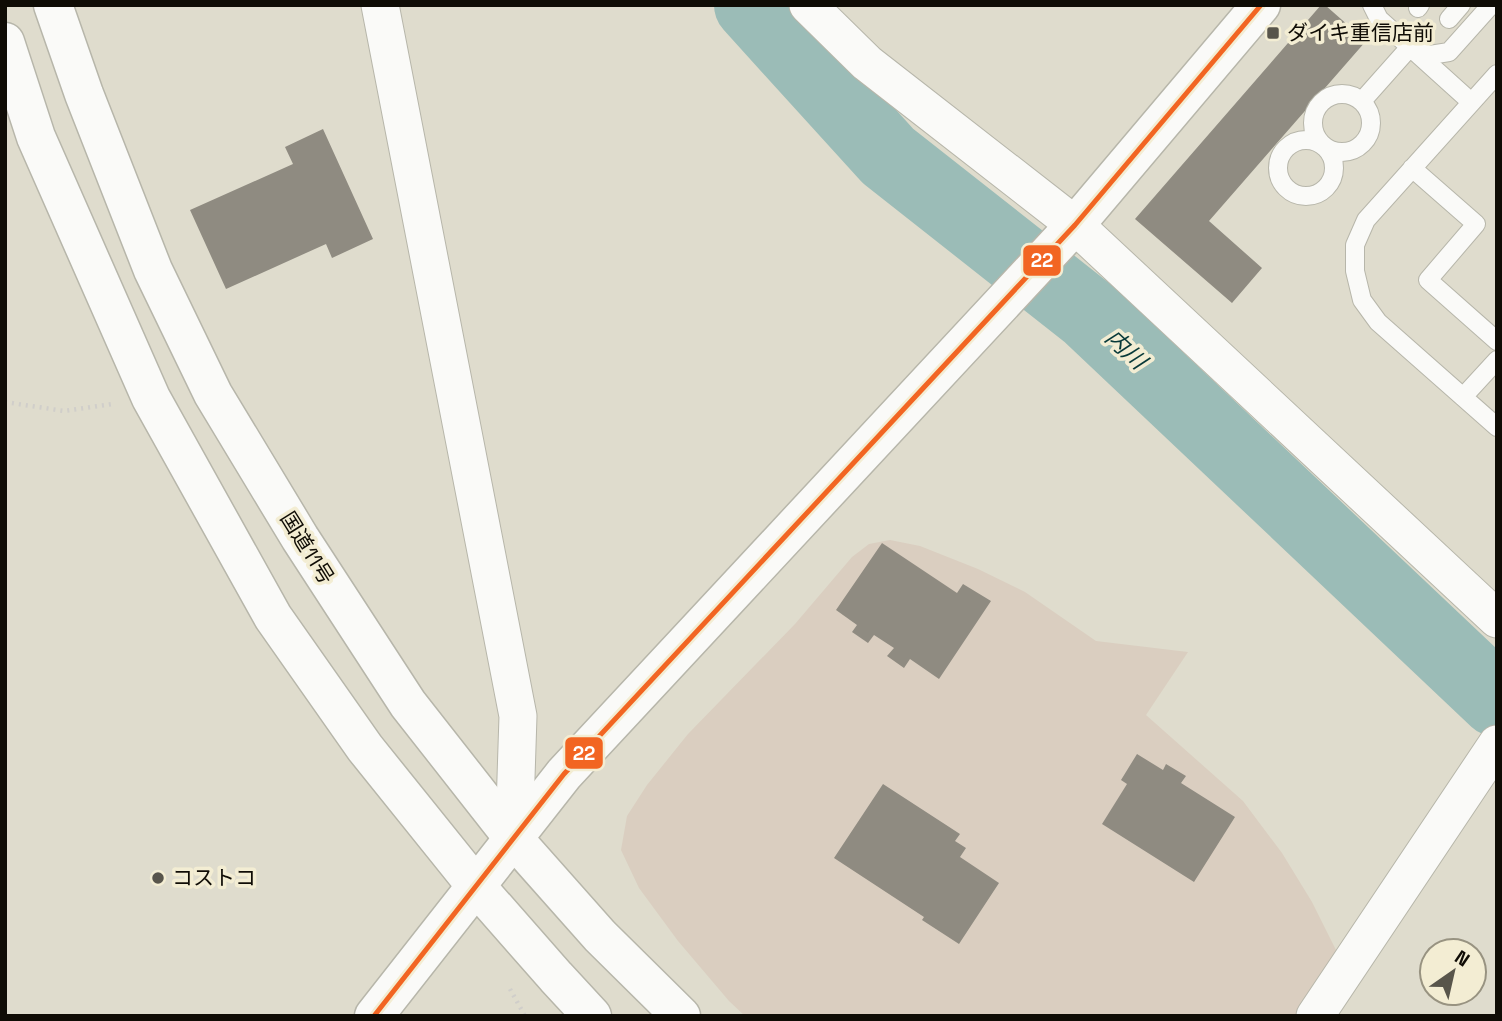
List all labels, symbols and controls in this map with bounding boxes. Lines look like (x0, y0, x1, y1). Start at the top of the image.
place label: ダイキ重信店前 (1287, 19, 1434, 46)
marker: ダイキ重信店前 (1265, 25, 1281, 41)
line badge: 22 (1022, 244, 1062, 277)
text: 22 (1031, 248, 1053, 273)
water label: 内川 (1099, 322, 1155, 378)
street label: 国道11号 (275, 506, 340, 589)
line badge: 22 (564, 736, 604, 770)
text: 22 (573, 741, 595, 766)
place label: コストコ (172, 864, 256, 891)
marker: コストコ (150, 870, 166, 886)
north arrow (1418, 937, 1488, 1007)
text: N (1450, 944, 1474, 972)

